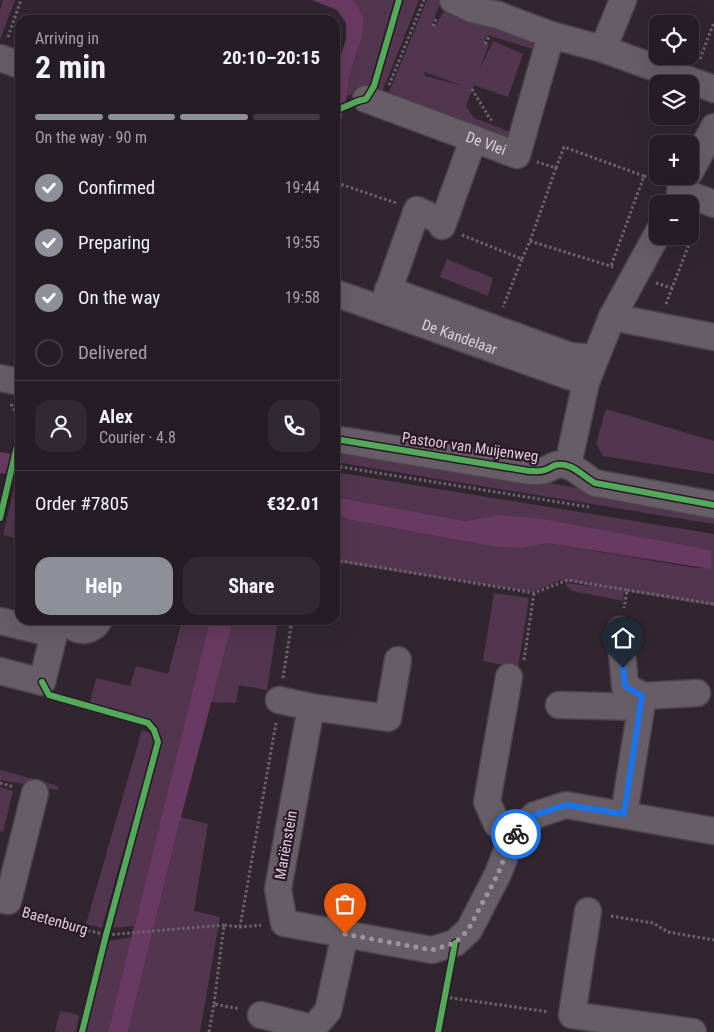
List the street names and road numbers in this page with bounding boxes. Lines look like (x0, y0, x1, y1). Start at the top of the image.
street label: De Vlei (463, 128, 509, 159)
street label: De Kandelaar (419, 316, 500, 359)
street label: Pastoor van Muijenweg (401, 429, 539, 465)
street label: Mariënstein (271, 809, 301, 881)
street label: Baetenburg (20, 903, 90, 939)

